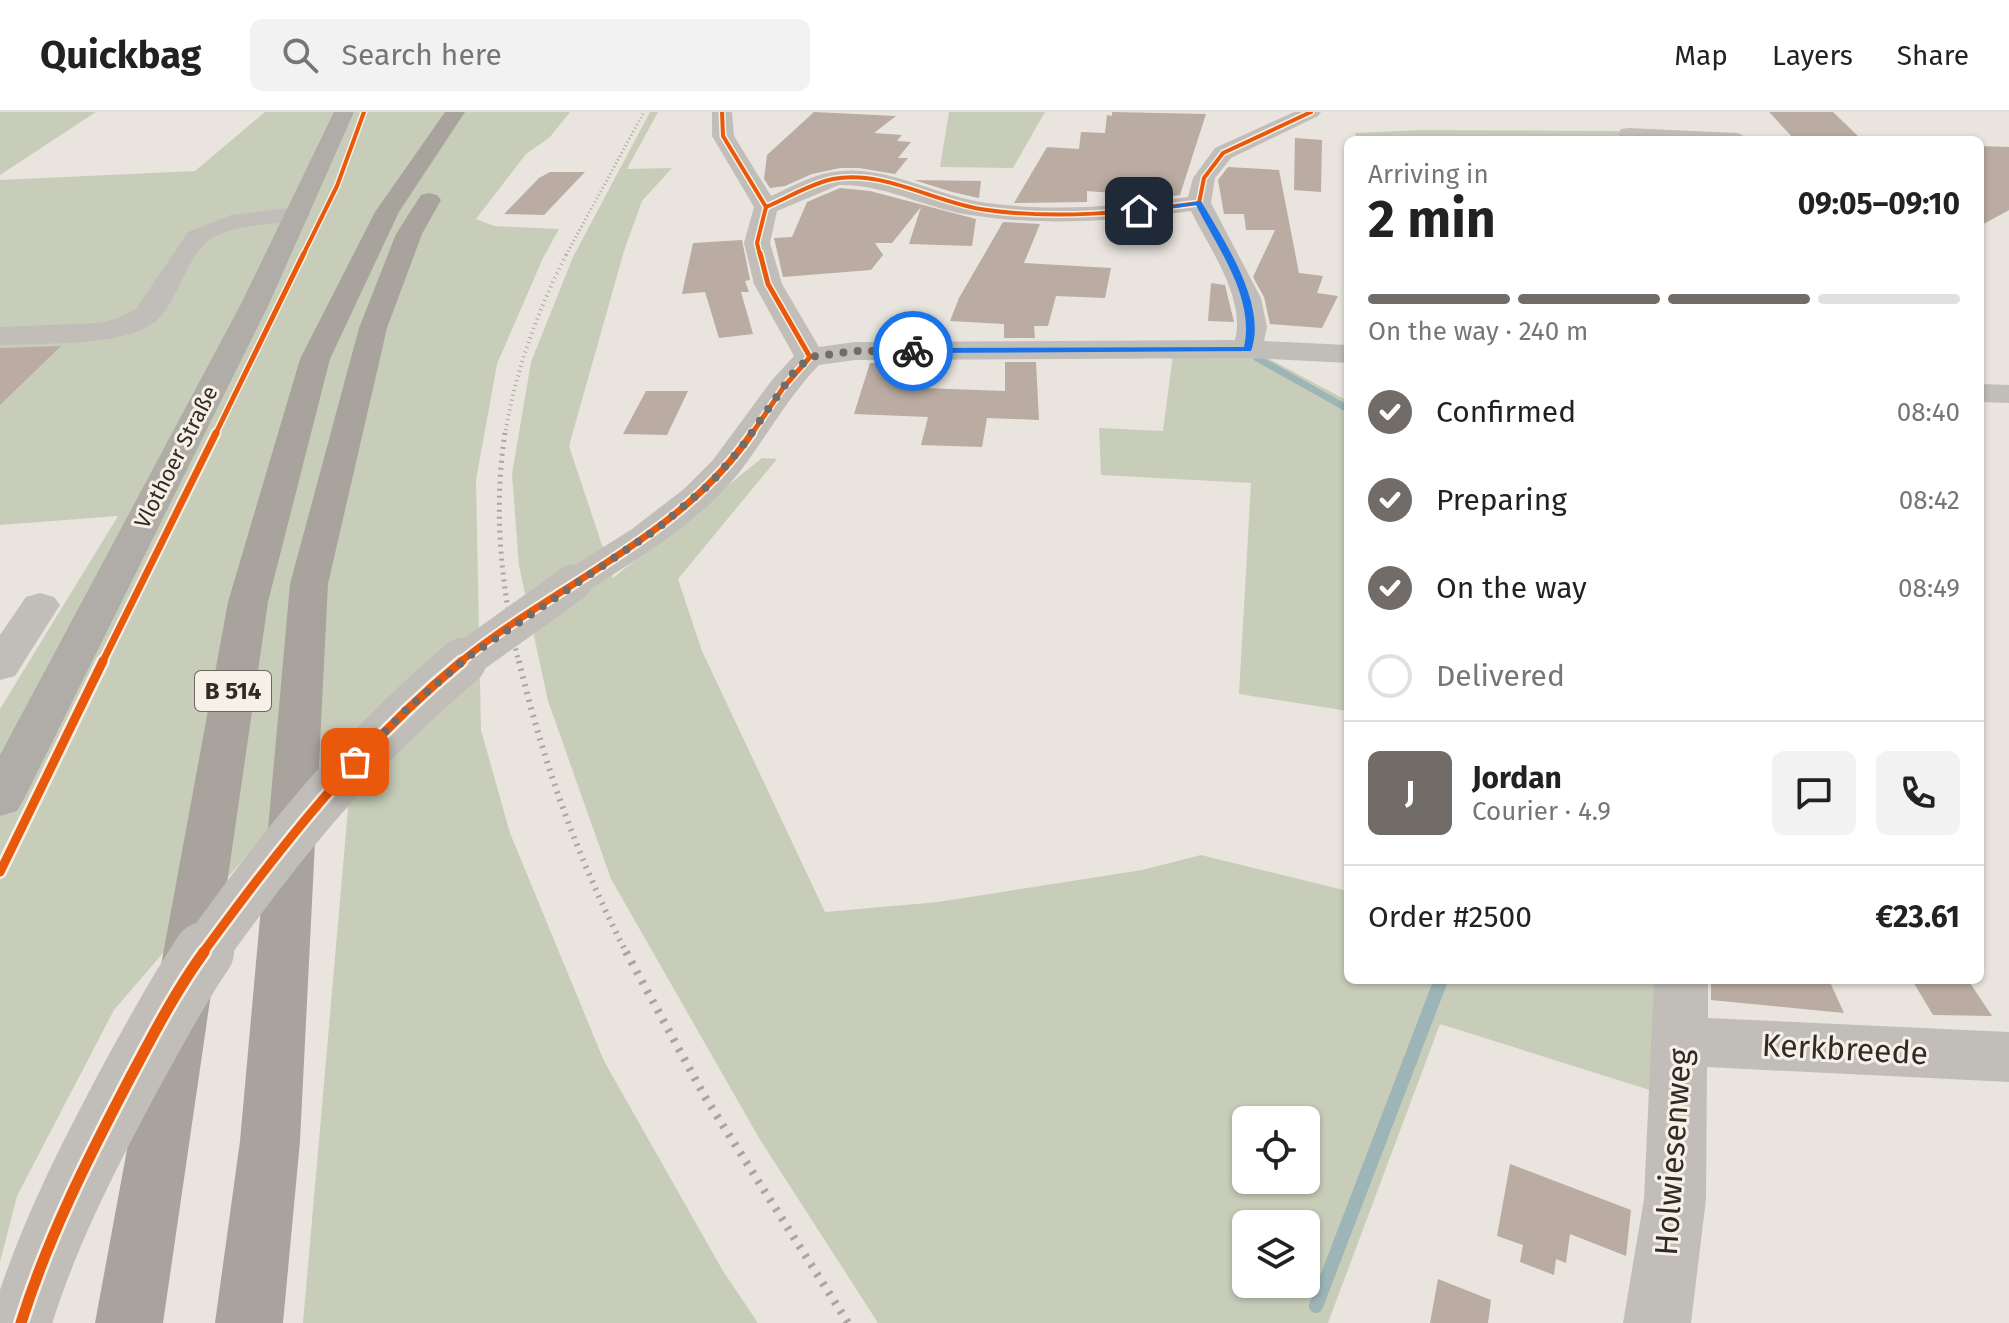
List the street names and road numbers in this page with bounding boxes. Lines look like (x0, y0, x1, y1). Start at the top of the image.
street label: Vlothoer Straße (129, 381, 223, 533)
road number: B 514 (195, 671, 271, 711)
street label: Kerkbreede (1761, 1026, 1929, 1072)
street label: Holwiesenweg (1647, 1047, 1699, 1257)

